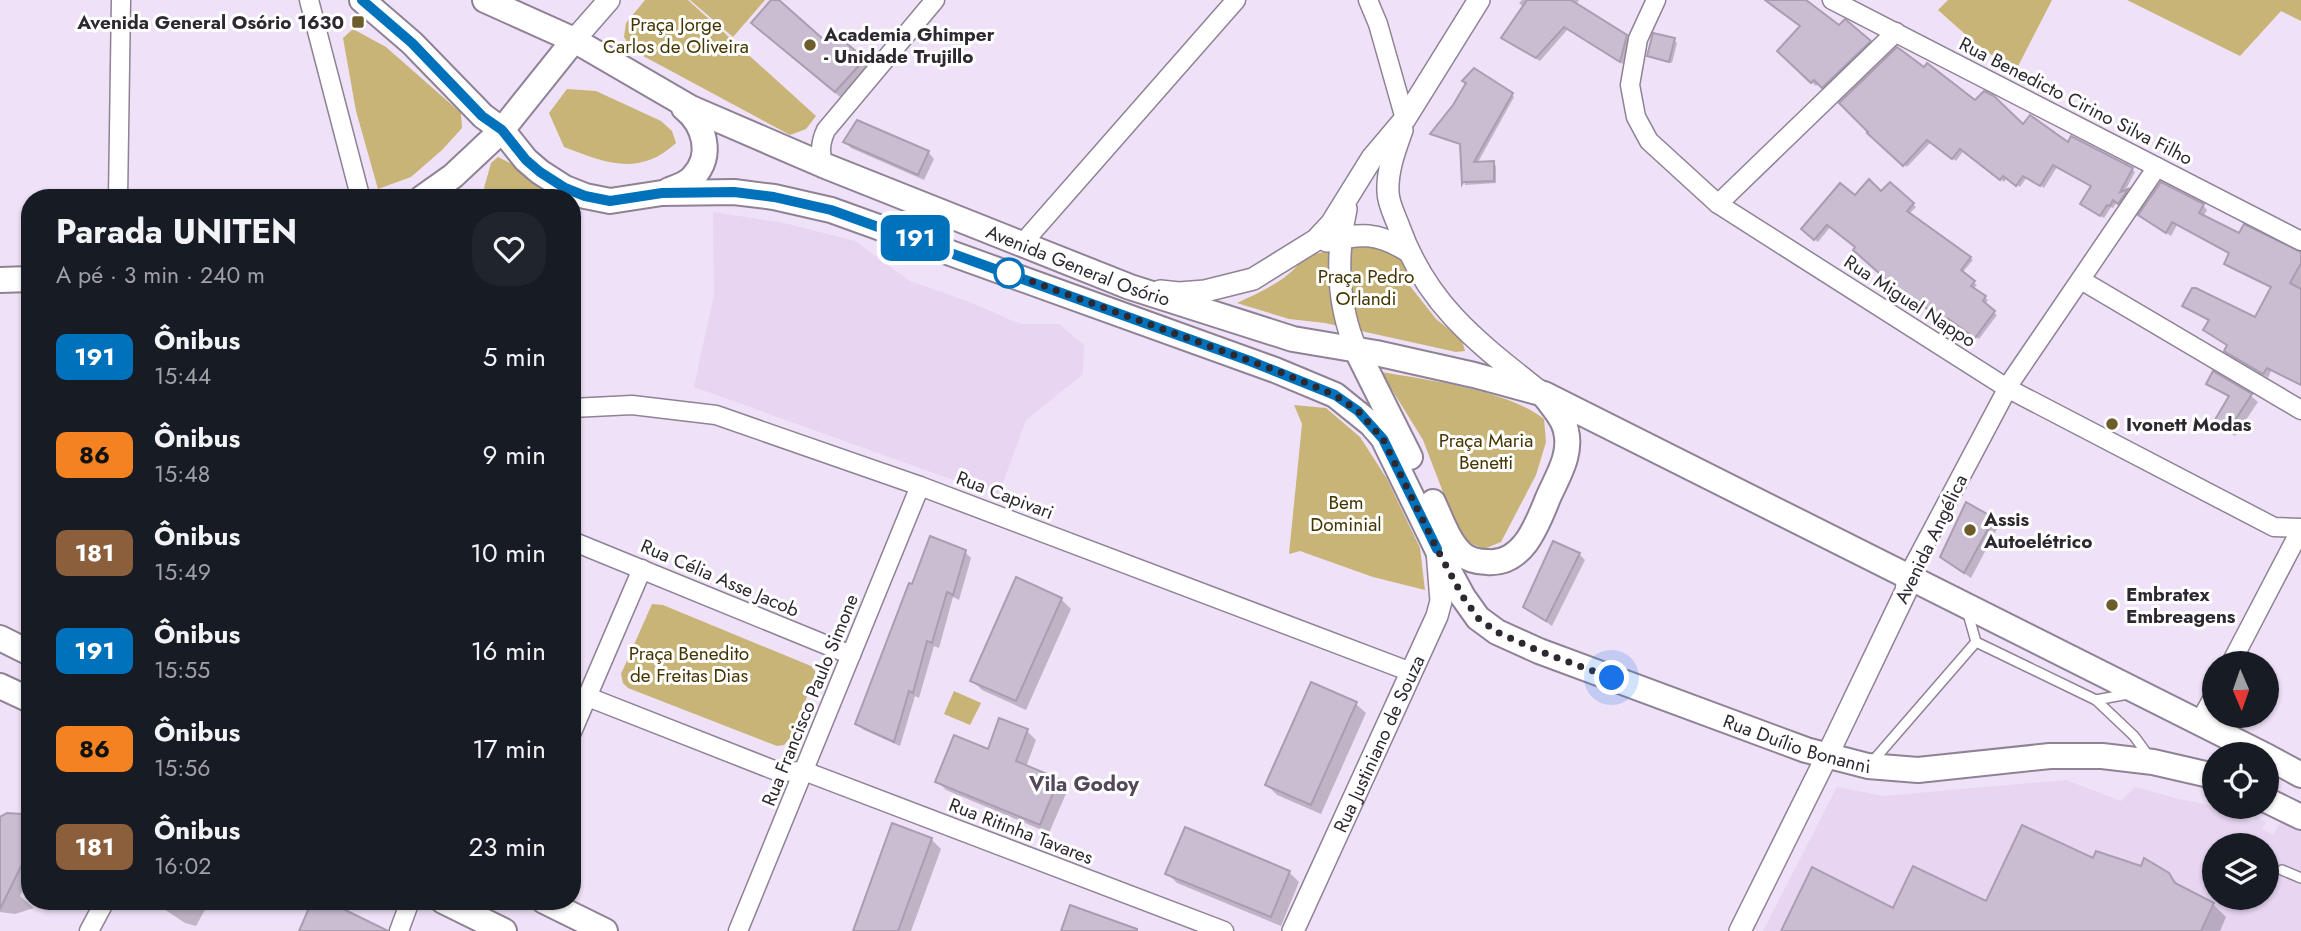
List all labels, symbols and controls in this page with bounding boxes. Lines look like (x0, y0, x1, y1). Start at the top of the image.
place label: Avenida General Osório 1630 (76, 9, 344, 36)
park label: Praça Jorge Carlos de Oliveira (603, 11, 749, 60)
marker: Avenida General Osório 1630 (350, 14, 366, 30)
place label: Academia Ghimper - Unidade Trujillo (823, 21, 995, 70)
street label: Rua Benedicto Cirino Silva Filho (1955, 30, 2197, 172)
marker: Academia Ghimper - Unidade Trujillo (802, 37, 818, 53)
text: Parada UNITEN (56, 208, 297, 255)
button: heart (472, 212, 546, 286)
line badge: 191 (875, 215, 955, 261)
street label: Avenida General Osório (982, 218, 1174, 312)
text: 191 (895, 220, 935, 255)
street label: Rua Miguel Nappo (1839, 248, 1981, 354)
text: A pé · 3 min · 240 m (56, 258, 265, 292)
unlabelled marker (994, 258, 1024, 288)
park label: Praça Pedro Orlandi (1318, 263, 1414, 312)
text: Ônibus (154, 321, 240, 359)
text: 5 min (483, 338, 546, 376)
text: 191 (74, 339, 115, 374)
text: 15:44 (154, 359, 211, 393)
place label: Ivonett Modas (2126, 411, 2252, 438)
marker: Ivonett Modas (2104, 416, 2120, 432)
text: Ônibus (154, 419, 240, 457)
park label: Praça Maria Benetti (1439, 427, 1533, 476)
text: 9 min (483, 436, 546, 474)
text: 86 (79, 437, 110, 472)
text: 15:48 (154, 457, 210, 491)
street label: Rua Capivari (952, 464, 1058, 526)
street label: Avenida Angélica (1888, 470, 1974, 608)
park label: Bem Dominial (1310, 489, 1382, 538)
place label: Assis Autoelétrico (1983, 506, 2092, 555)
text: Ônibus (154, 517, 240, 555)
marker: Assis Autoelétrico (1962, 522, 1978, 538)
street label: Rua Célia Asse Jacob (637, 532, 804, 624)
text: 10 min (470, 534, 546, 572)
text: 181 (75, 535, 114, 570)
text: 15:49 (154, 555, 211, 589)
place label: Embratex Embreagens (2126, 581, 2236, 630)
street label: Rua Francisco Paulo Simone (755, 590, 865, 810)
marker: Embratex Embreagens (2104, 597, 2120, 613)
text: Ônibus (154, 615, 240, 653)
text: 16 min (471, 632, 546, 670)
text: 191 (74, 633, 115, 668)
park label: Praça Benedito de Freitas Dias (629, 640, 749, 689)
street label: Rua Justiniano de Souza (1326, 651, 1431, 837)
north arrow (2202, 651, 2278, 728)
map controls (2202, 651, 2279, 910)
text: 15:55 (154, 653, 210, 687)
your location (1594, 660, 1629, 695)
street label: Rua Duílio Bonanni (1720, 707, 1872, 780)
text: Ônibus (154, 713, 240, 751)
text: 17 min (472, 730, 546, 768)
text: 86 (79, 731, 110, 766)
button: locate (2202, 742, 2279, 819)
text: 15:56 (154, 751, 210, 785)
district label: Vila Godoy (1028, 769, 1140, 799)
street label: Rua Ritinha Tavares (945, 791, 1097, 871)
text: Ônibus (154, 811, 240, 849)
text: 23 min (469, 828, 546, 866)
text: 181 (75, 829, 114, 864)
button: layers (2202, 833, 2279, 910)
text: 16:02 (154, 849, 211, 883)

